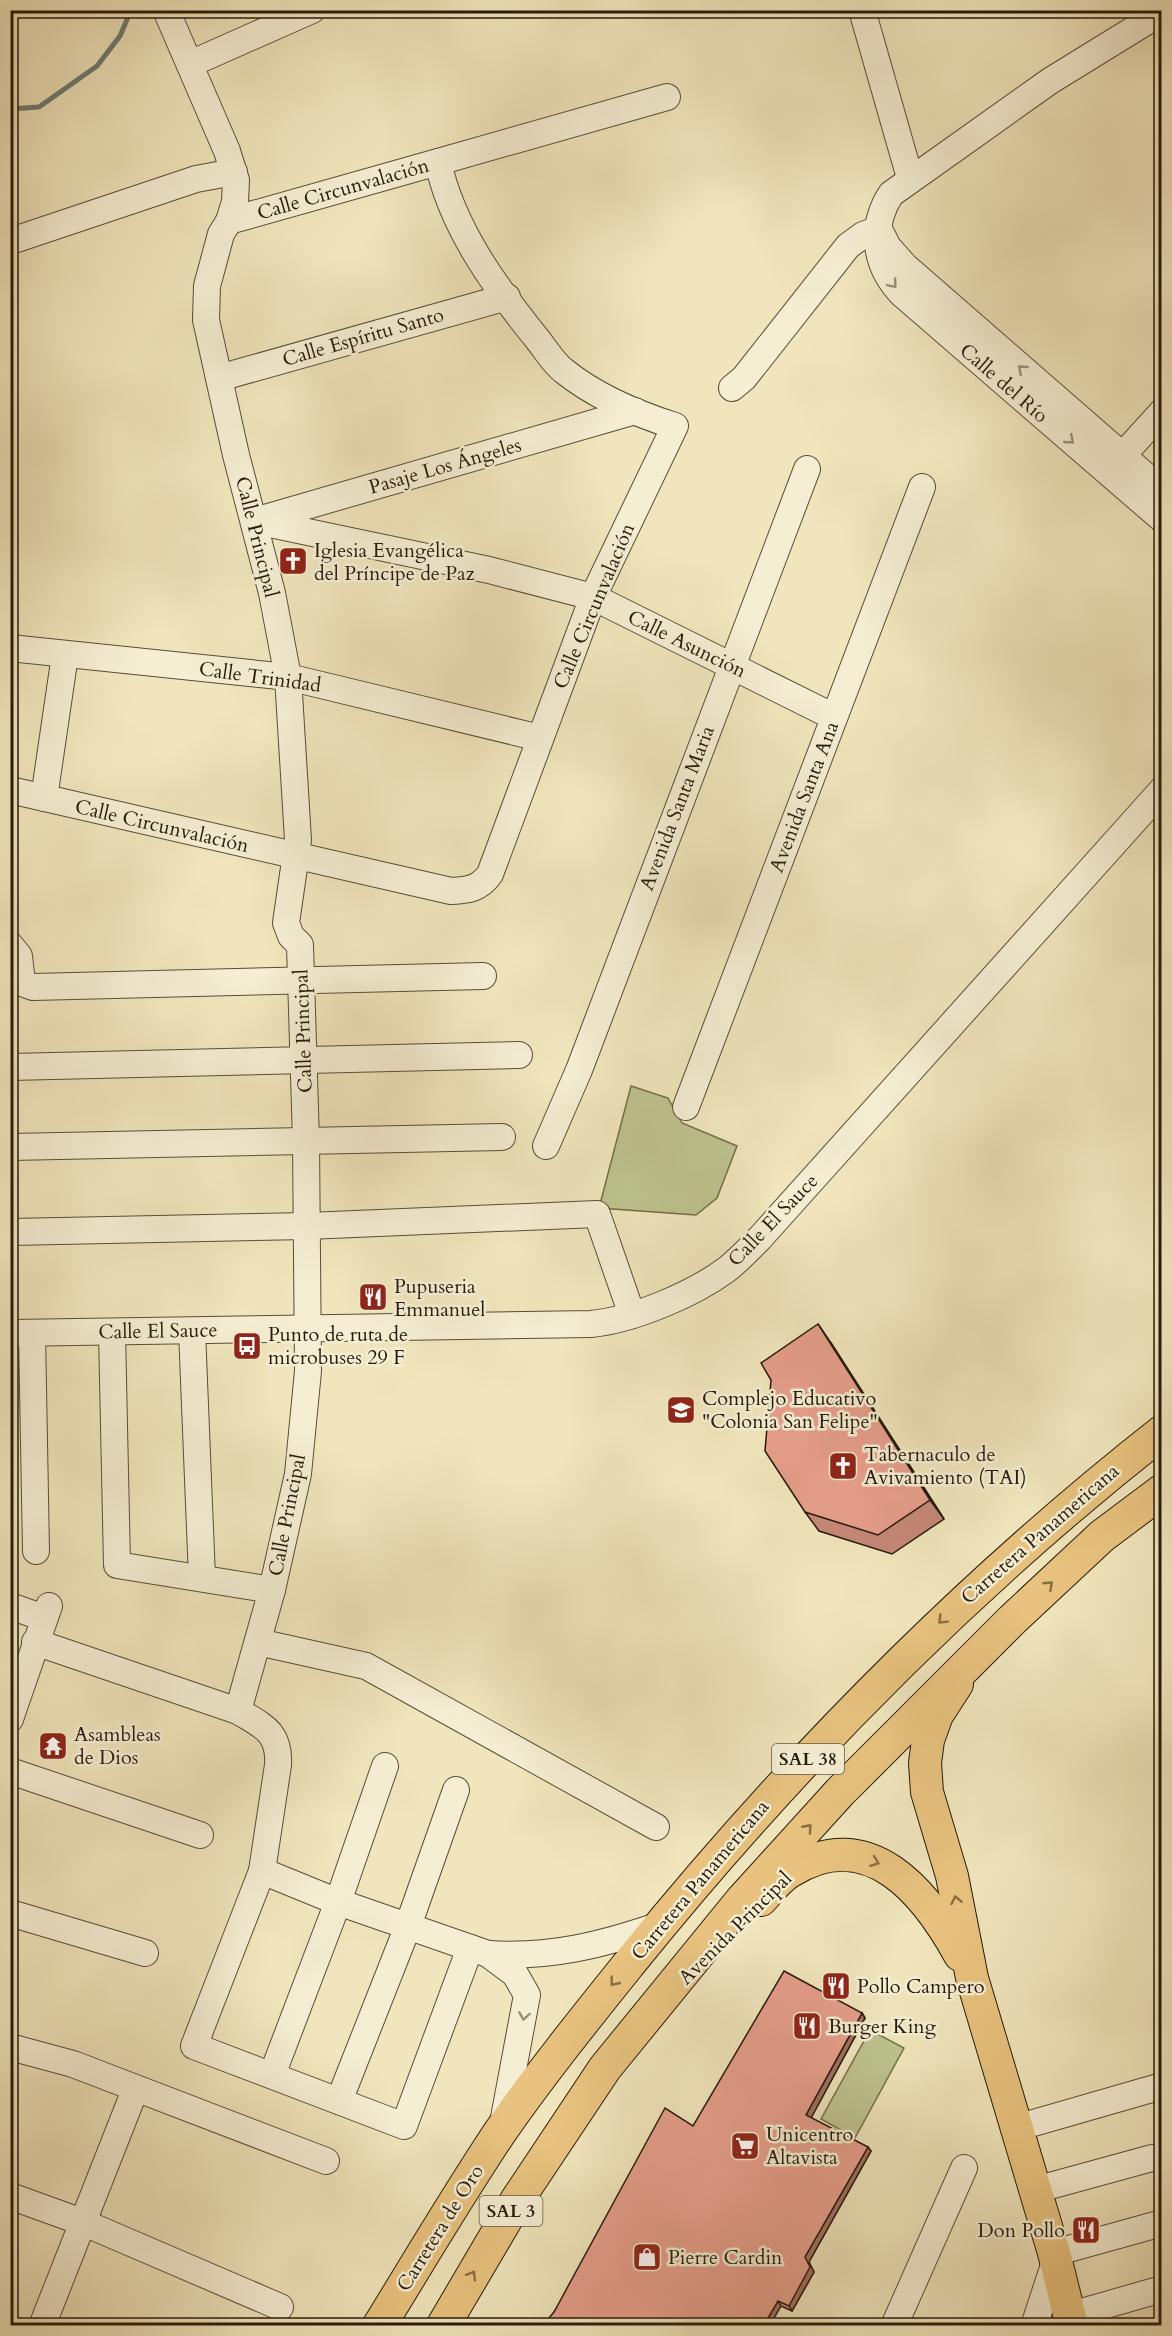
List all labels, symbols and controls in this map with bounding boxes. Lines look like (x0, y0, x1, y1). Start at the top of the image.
street label: Calle Circunvalación (254, 151, 433, 226)
one-way arrow (885, 277, 896, 288)
street label: Calle Espíritu Santo (279, 301, 447, 373)
street label: Calle del Río (954, 337, 1054, 429)
one-way arrow (1018, 365, 1029, 376)
street label: Pasaje Los Ángeles (366, 431, 524, 501)
one-way arrow (1063, 433, 1074, 444)
street label: Calle Principal (229, 474, 285, 600)
street label: Calle Circunvalación (547, 518, 641, 693)
place label: Iglesia Evangélica del Príncipe de Paz (314, 537, 475, 587)
church icon: Iglesia Evangélica del Príncipe de Paz (277, 545, 309, 577)
street label: Calle Asunción (623, 604, 751, 685)
street label: Calle Trinidad (197, 655, 323, 699)
street label: Avenida Santa Ana (763, 717, 845, 876)
street label: Avenida Santa Maria (633, 721, 721, 894)
street label: Calle Circunvalación (72, 793, 252, 859)
street label: Calle Principal (287, 969, 319, 1093)
street label: Calle El Sauce (722, 1168, 824, 1272)
place label: Pupuseria Emmanuel (394, 1273, 485, 1323)
restaurant icon: Pupuseria Emmanuel (357, 1281, 389, 1313)
street label: Calle El Sauce (98, 1316, 218, 1346)
place label: Punto de ruta de microbuses 29 F (268, 1321, 408, 1371)
bus stop icon: Punto de ruta de microbuses 29 F (231, 1330, 263, 1362)
place label: Complejo Educativo "Colonia San Felipe" (702, 1385, 878, 1435)
school or university icon: Complejo Educativo "Colonia San Felipe" (665, 1394, 697, 1426)
place label: Tabernaculo de Avivamiento (TAI) (864, 1441, 1027, 1491)
church icon: Tabernaculo de Avivamiento (TAI) (827, 1450, 859, 1482)
street label: Calle Principal (262, 1452, 312, 1578)
street label: Carretera Panamericana (955, 1457, 1125, 1610)
one-way arrow (1043, 1581, 1053, 1592)
one-way arrow (939, 1613, 950, 1624)
place label: Asambleas de Dios (74, 1721, 161, 1771)
temple icon: Asambleas de Dios (37, 1730, 69, 1762)
road number: SAL 38 (772, 1744, 844, 1774)
street label: Carretera Panamericana (625, 1794, 775, 1966)
one-way arrow (801, 1824, 812, 1834)
one-way arrow (869, 1855, 879, 1868)
street label: Avenida Principal (672, 1865, 798, 1991)
one-way arrow (951, 1896, 964, 1906)
restaurant icon: Pollo Campero (820, 1970, 852, 2002)
place label: Pollo Campero (857, 1973, 985, 2000)
one-way arrow (610, 1976, 621, 1987)
restaurant icon: Burger King (791, 2010, 823, 2042)
one-way arrow (518, 2012, 530, 2021)
place label: Burger King (828, 2013, 937, 2040)
place label: Unicentro Altavista (766, 2121, 854, 2171)
supermarket icon: Unicentro Altavista (729, 2130, 761, 2162)
street label: Carretera de Oro (390, 2159, 490, 2297)
road number: SAL 3 (480, 2196, 542, 2226)
restaurant icon: Don Pollo (1070, 2214, 1102, 2246)
place label: Don Pollo (978, 2217, 1065, 2244)
shop icon: Pierre Cardin (631, 2241, 663, 2273)
place label: Pierre Cardin (668, 2244, 783, 2271)
one-way arrow (465, 2271, 477, 2281)

